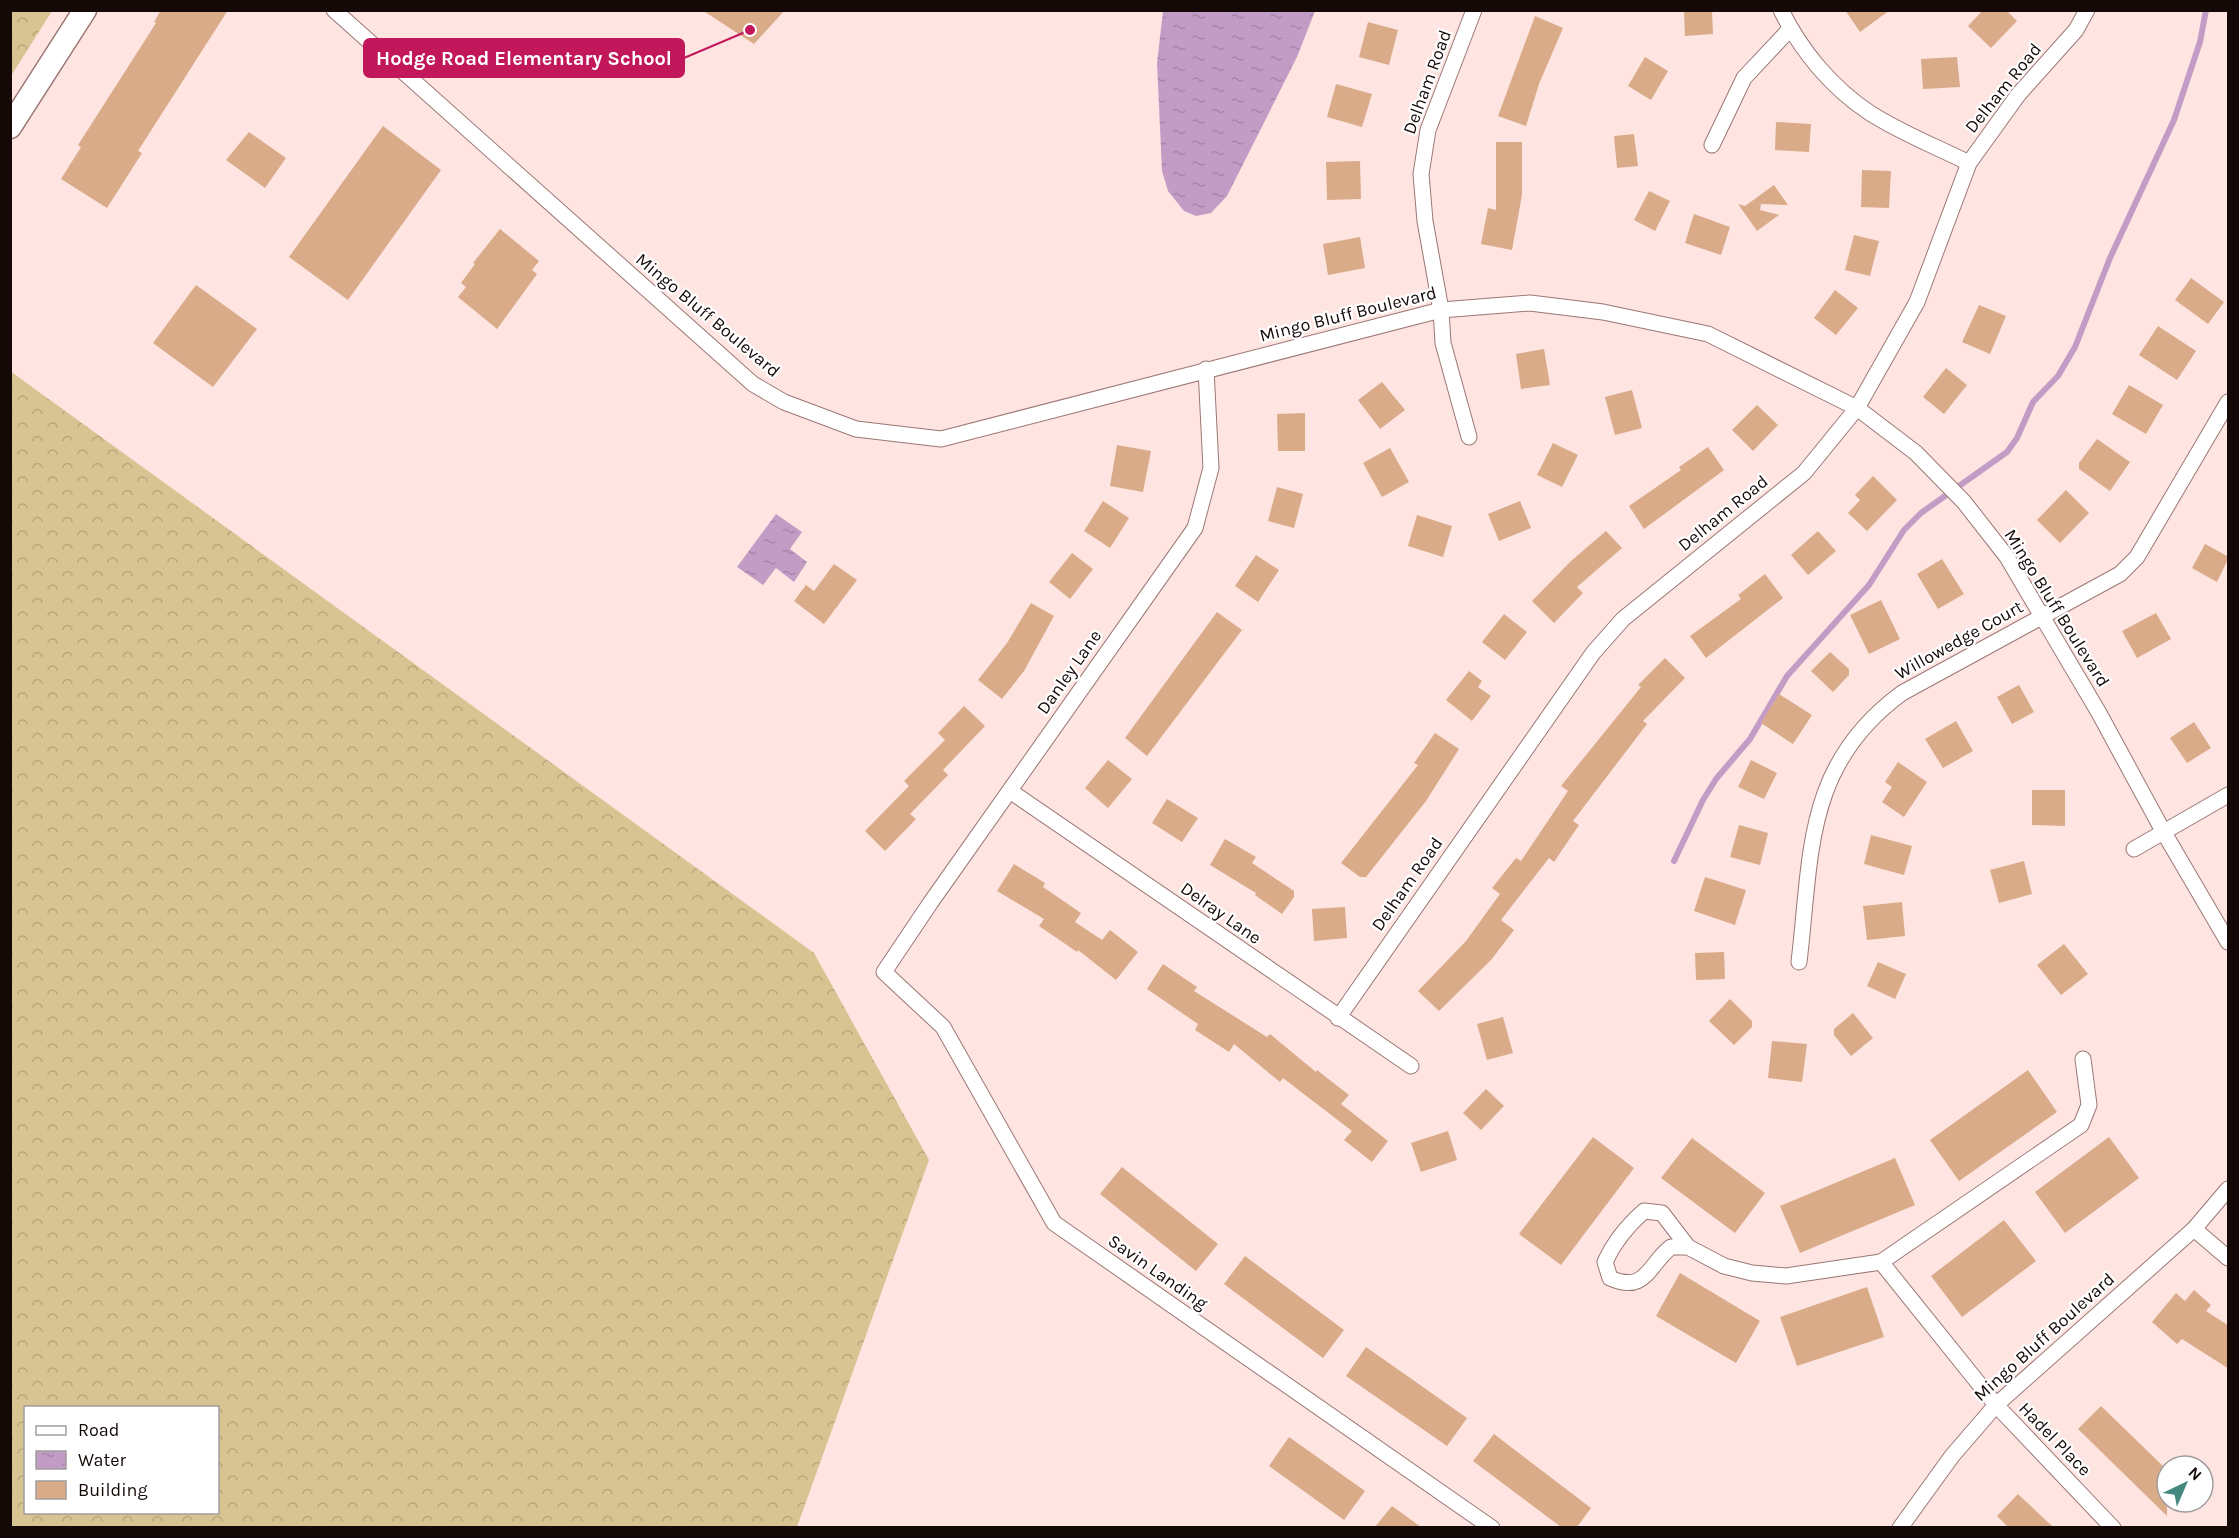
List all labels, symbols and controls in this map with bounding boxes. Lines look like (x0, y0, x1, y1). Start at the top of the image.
street label: Delham Road (1398, 27, 1456, 137)
callout: Hodge Road Elementary School (364, 39, 684, 77)
street label: Delham Road (1960, 39, 2046, 137)
text: Hodge Road Elementary School (376, 47, 672, 70)
street label: Mingo Bluff Boulevard (631, 248, 785, 382)
street label: Mingo Bluff Boulevard (1257, 281, 1439, 347)
street label: Delham Road (1674, 470, 1772, 556)
street label: Mingo Bluff Boulevard (1999, 525, 2115, 691)
street label: Willowedge Court (1891, 596, 2027, 684)
street label: Danley Lane (1032, 626, 1106, 718)
street label: Delham Road (1367, 833, 1447, 935)
street label: Delray Lane (1176, 877, 1266, 949)
street label: Savin Landing (1104, 1230, 1212, 1314)
street label: Mingo Bluff Boulevard (1969, 1268, 2119, 1406)
street label: Hadel Place (2014, 1397, 2096, 1481)
legend (24, 1406, 219, 1514)
text: Road (78, 1419, 119, 1441)
text: Water (78, 1449, 126, 1471)
north arrow (2155, 1454, 2215, 1514)
text: N (2184, 1463, 2206, 1484)
text: Building (78, 1479, 148, 1501)

